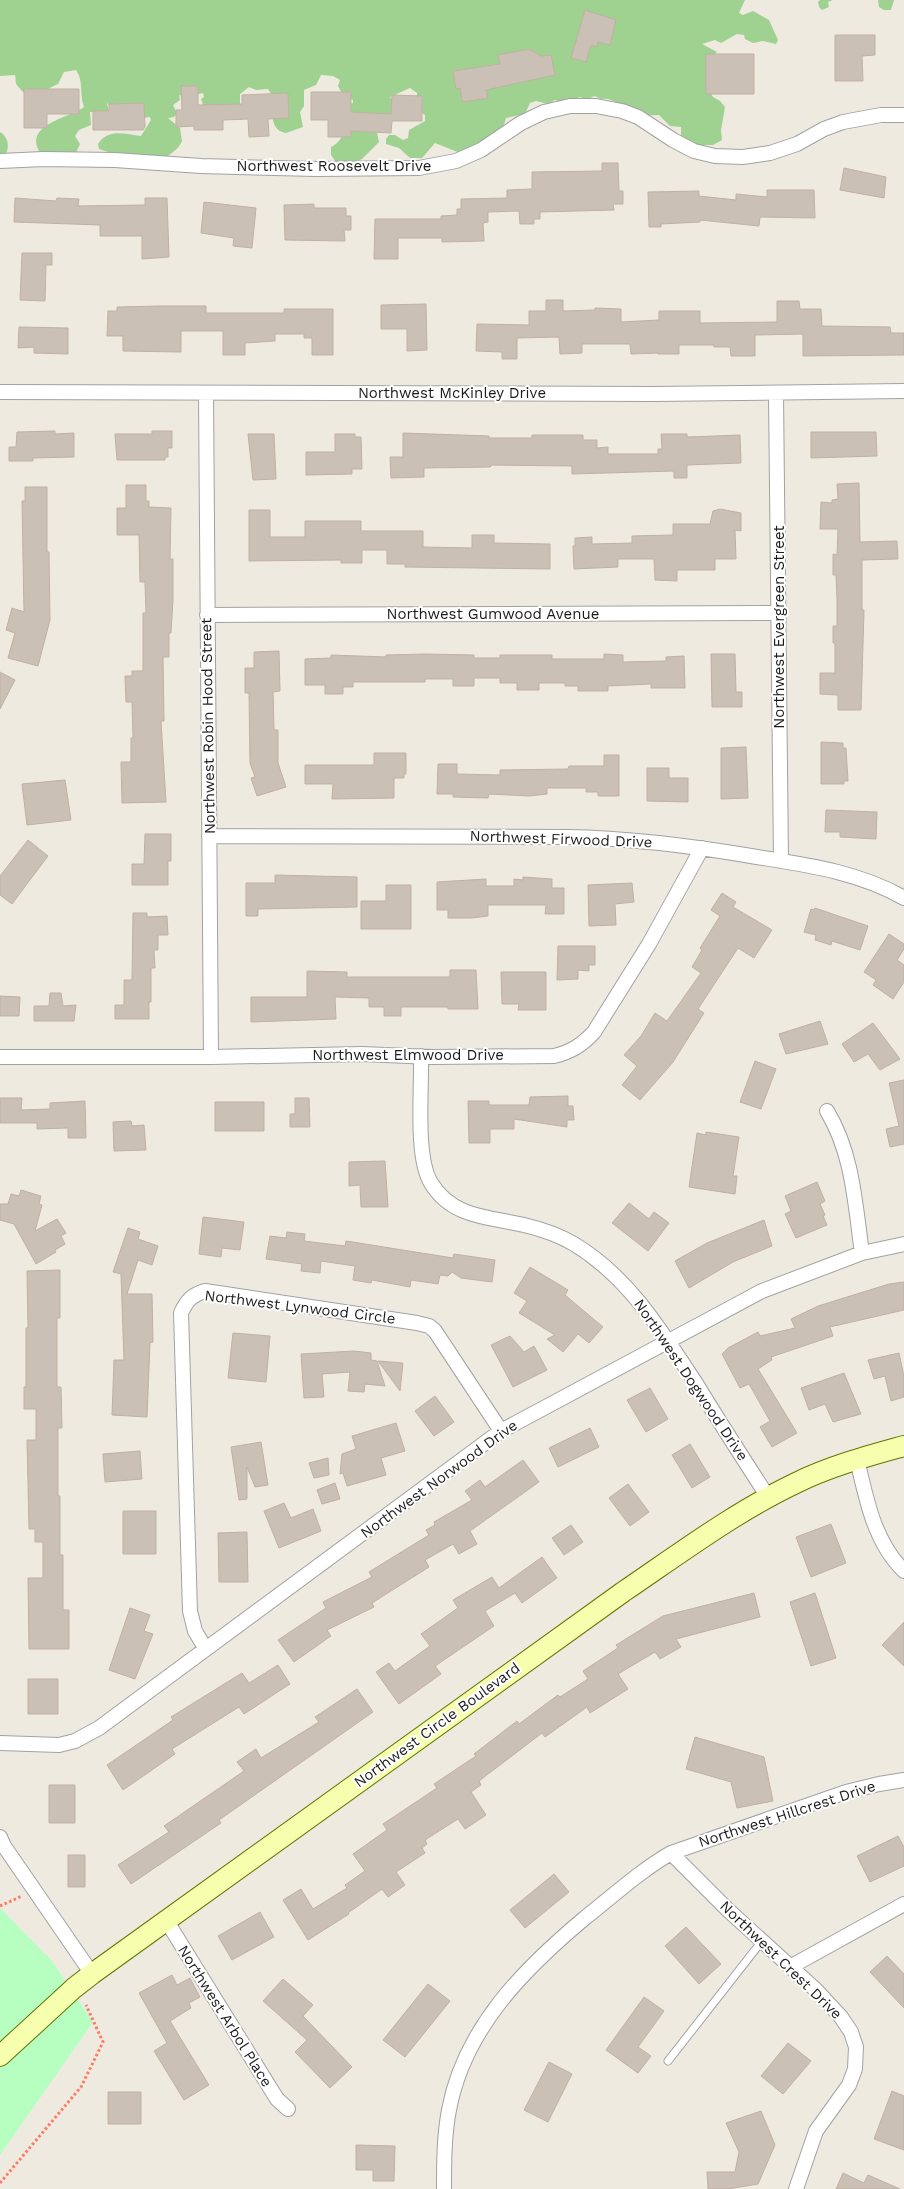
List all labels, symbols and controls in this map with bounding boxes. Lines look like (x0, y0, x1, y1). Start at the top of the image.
street label: Northwest Roosevelt Drive (237, 157, 431, 175)
street label: Northwest McKinley Drive (358, 384, 546, 402)
street label: Northwest Evergreen Street (770, 525, 788, 729)
street label: Northwest Gumwood Avenue (387, 605, 599, 623)
street label: Northwest Robin Hood Street (197, 617, 219, 834)
street label: Northwest Firwood Drive (469, 827, 653, 851)
street label: Northwest Elmwood Drive (312, 1046, 504, 1064)
street label: Northwest Lynwood Circle (203, 1286, 397, 1328)
street label: Northwest Dogwood Drive (630, 1296, 752, 1464)
street label: Northwest Norwood Drive (357, 1416, 521, 1542)
street label: Northwest Circle Boulevard (351, 1659, 523, 1791)
street label: Northwest Hillcrest Drive (696, 1777, 878, 1851)
street label: Northwest Crest Drive (716, 1897, 846, 2023)
street label: Northwest Arbol Place (174, 1942, 276, 2090)

